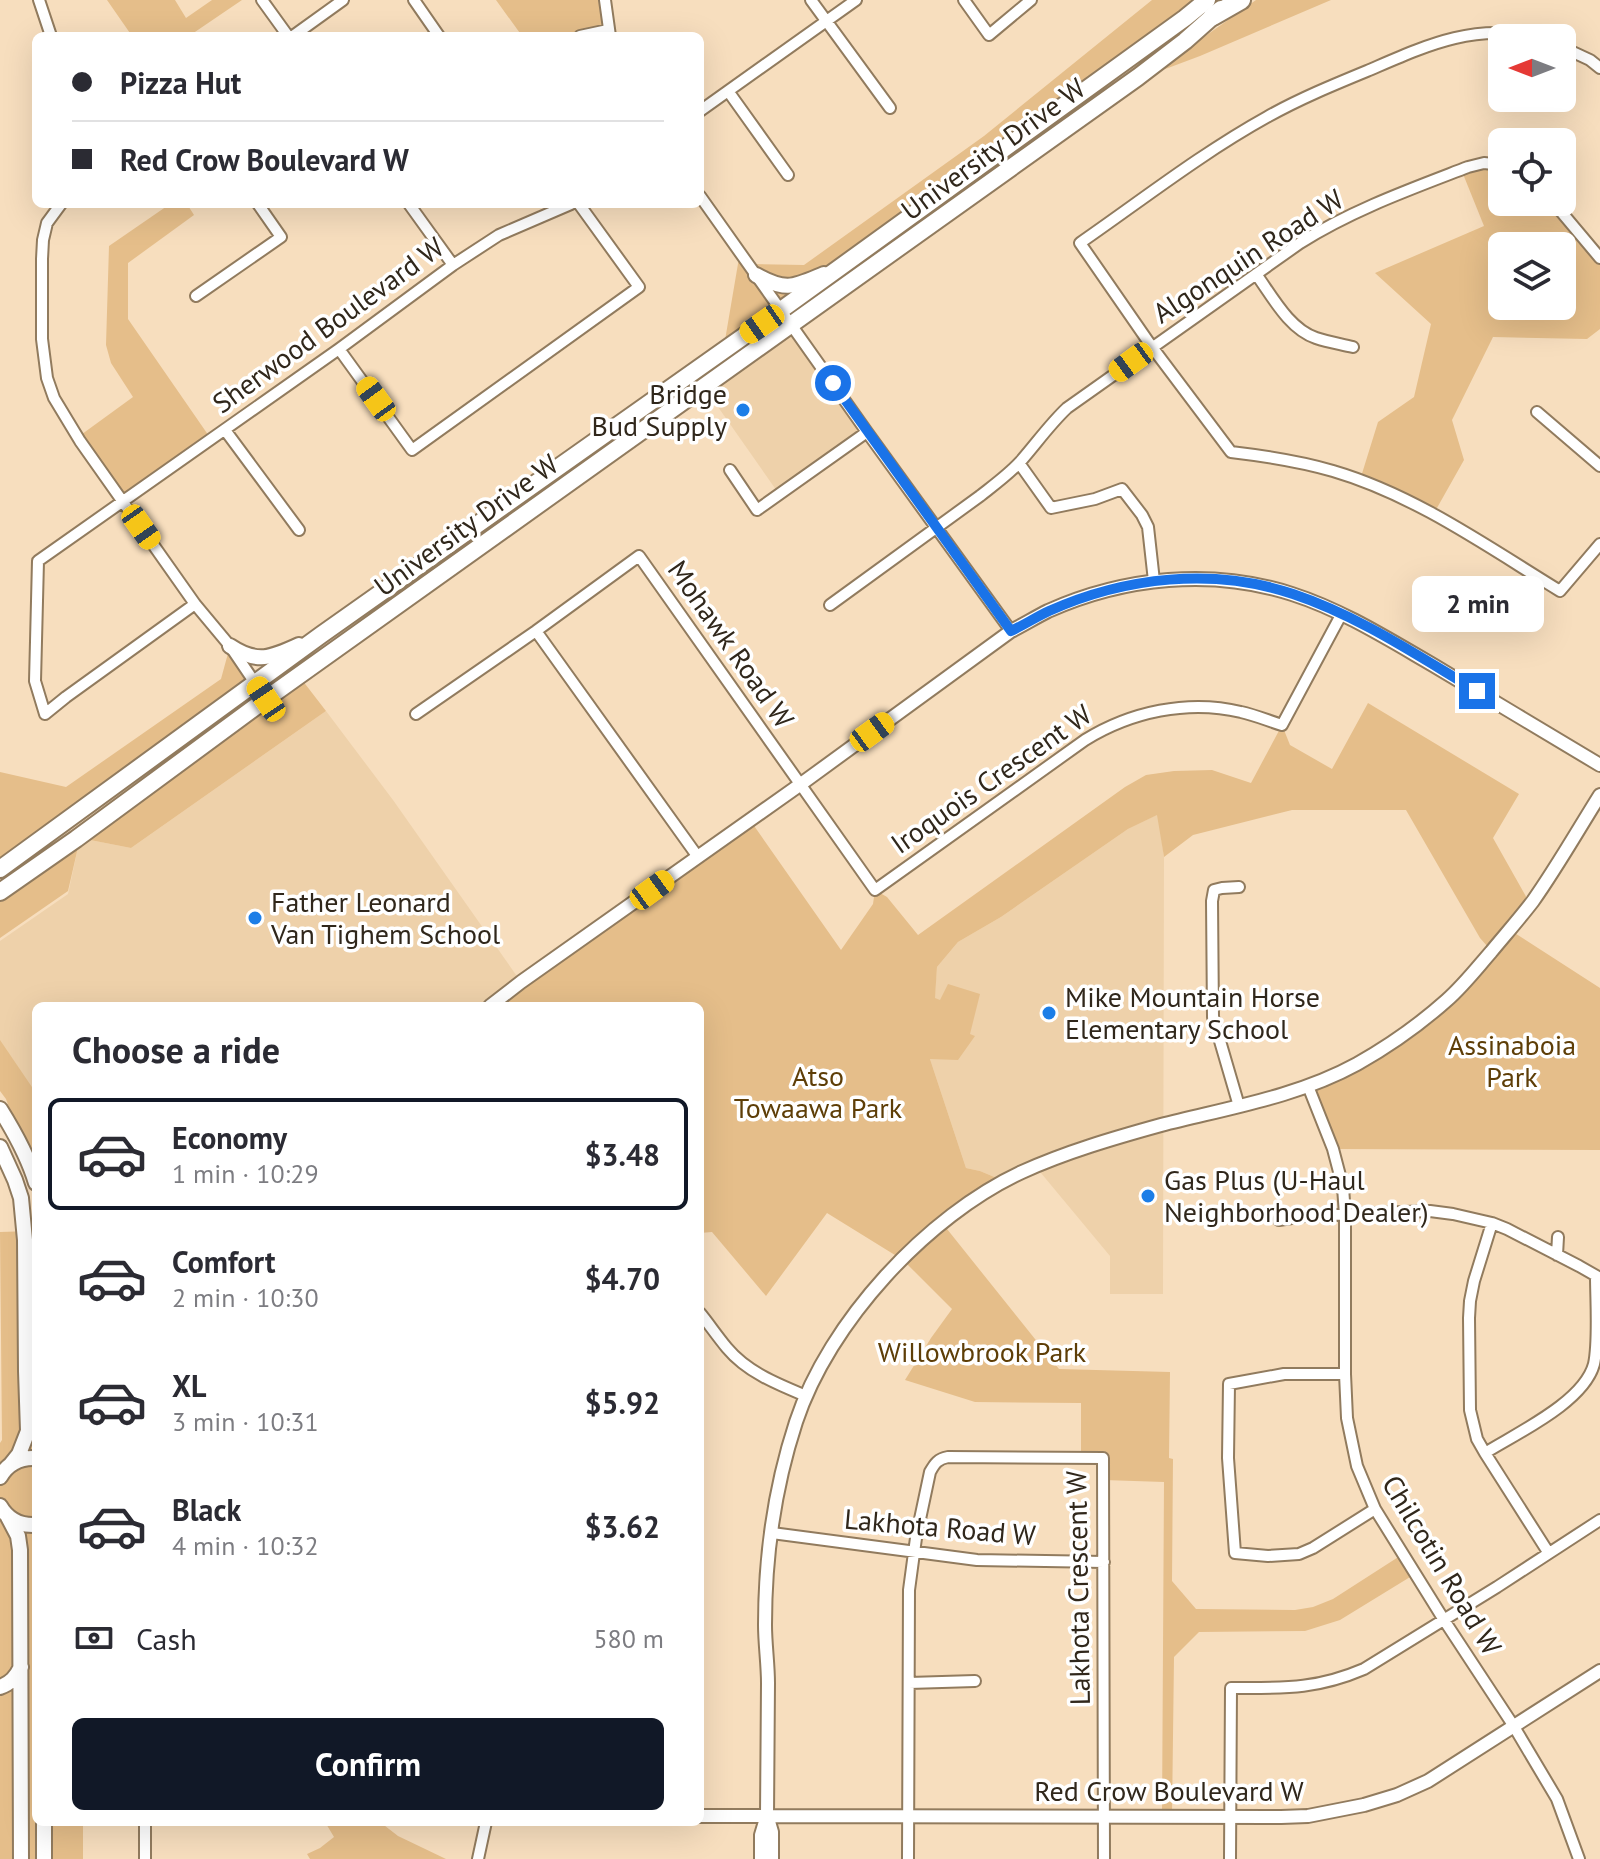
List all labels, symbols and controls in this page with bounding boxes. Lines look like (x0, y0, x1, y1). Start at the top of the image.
north arrow (1488, 24, 1576, 112)
map controls (1488, 24, 1576, 320)
text: Pizza Hut (120, 63, 241, 102)
street label: University Drive W (893, 69, 1092, 228)
button: locate (1488, 128, 1576, 216)
text: Red Crow Boulevard W (120, 140, 409, 179)
street label: Algonquin Road W (1146, 180, 1350, 331)
street label: Sherwood Boulevard W (205, 228, 451, 421)
button: layers (1488, 232, 1576, 320)
car (735, 300, 789, 348)
car (1105, 338, 1157, 386)
route start (815, 365, 851, 401)
car (352, 373, 400, 425)
place label: Bridge Bud Supply (592, 375, 727, 444)
marker: Bridge Bud Supply (734, 401, 752, 419)
street label: University Drive W (366, 445, 565, 604)
car (117, 500, 165, 554)
street label: Mohawk Road W (660, 553, 803, 735)
callout: 2 min (1411, 575, 1543, 631)
text: 2 min (1446, 587, 1510, 620)
car (243, 672, 289, 726)
route end (1459, 673, 1495, 709)
street label: Iroquois Crescent W (883, 696, 1098, 862)
car (846, 708, 898, 756)
car (626, 866, 678, 914)
place label: Father Leonard Van Tighem School (270, 883, 500, 952)
marker: Father Leonard Van Tighem School (246, 909, 264, 927)
place label: Mike Mountain Horse Elementary School (1065, 978, 1320, 1047)
marker: Mike Mountain Horse Elementary School (1040, 1004, 1058, 1022)
text: Choose a ride (72, 1026, 280, 1073)
park label: Assinaboia Park (1448, 1026, 1576, 1095)
park label: Atso Towaawa Park (734, 1057, 903, 1126)
icon: car (76, 1118, 148, 1190)
text: Economy (172, 1118, 287, 1157)
text: $3.48 (585, 1135, 660, 1174)
text: 1 min · 10:29 (172, 1157, 319, 1190)
place label: Gas Plus (U-Haul Neighborhood Dealer) (1164, 1161, 1429, 1230)
marker: Gas Plus (U-Haul Neighborhood Dealer) (1139, 1187, 1157, 1205)
icon: car (76, 1242, 148, 1314)
text: Comfort (172, 1242, 275, 1281)
text: $4.70 (585, 1259, 660, 1298)
text: 2 min · 10:30 (172, 1281, 319, 1314)
park label: Willowbrook Park (878, 1333, 1087, 1370)
icon: car (76, 1366, 148, 1438)
text: XL (172, 1366, 206, 1405)
text: $5.92 (585, 1383, 660, 1422)
text: 3 min · 10:31 (172, 1405, 319, 1438)
street label: Chilcotin Road W (1374, 1468, 1511, 1661)
street label: Lakhota Crescent W (1057, 1470, 1098, 1706)
icon: car (76, 1490, 148, 1562)
text: Black (172, 1490, 241, 1529)
street label: Lakhota Road W (843, 1500, 1037, 1553)
text: $3.62 (585, 1507, 660, 1546)
text: 4 min · 10:32 (172, 1529, 319, 1562)
icon: cash (72, 1616, 116, 1660)
text: Cash (136, 1619, 197, 1658)
text: 580 m (593, 1622, 664, 1655)
button: Confirm (72, 1718, 664, 1810)
street label: Red Crow Boulevard W (1034, 1772, 1304, 1809)

